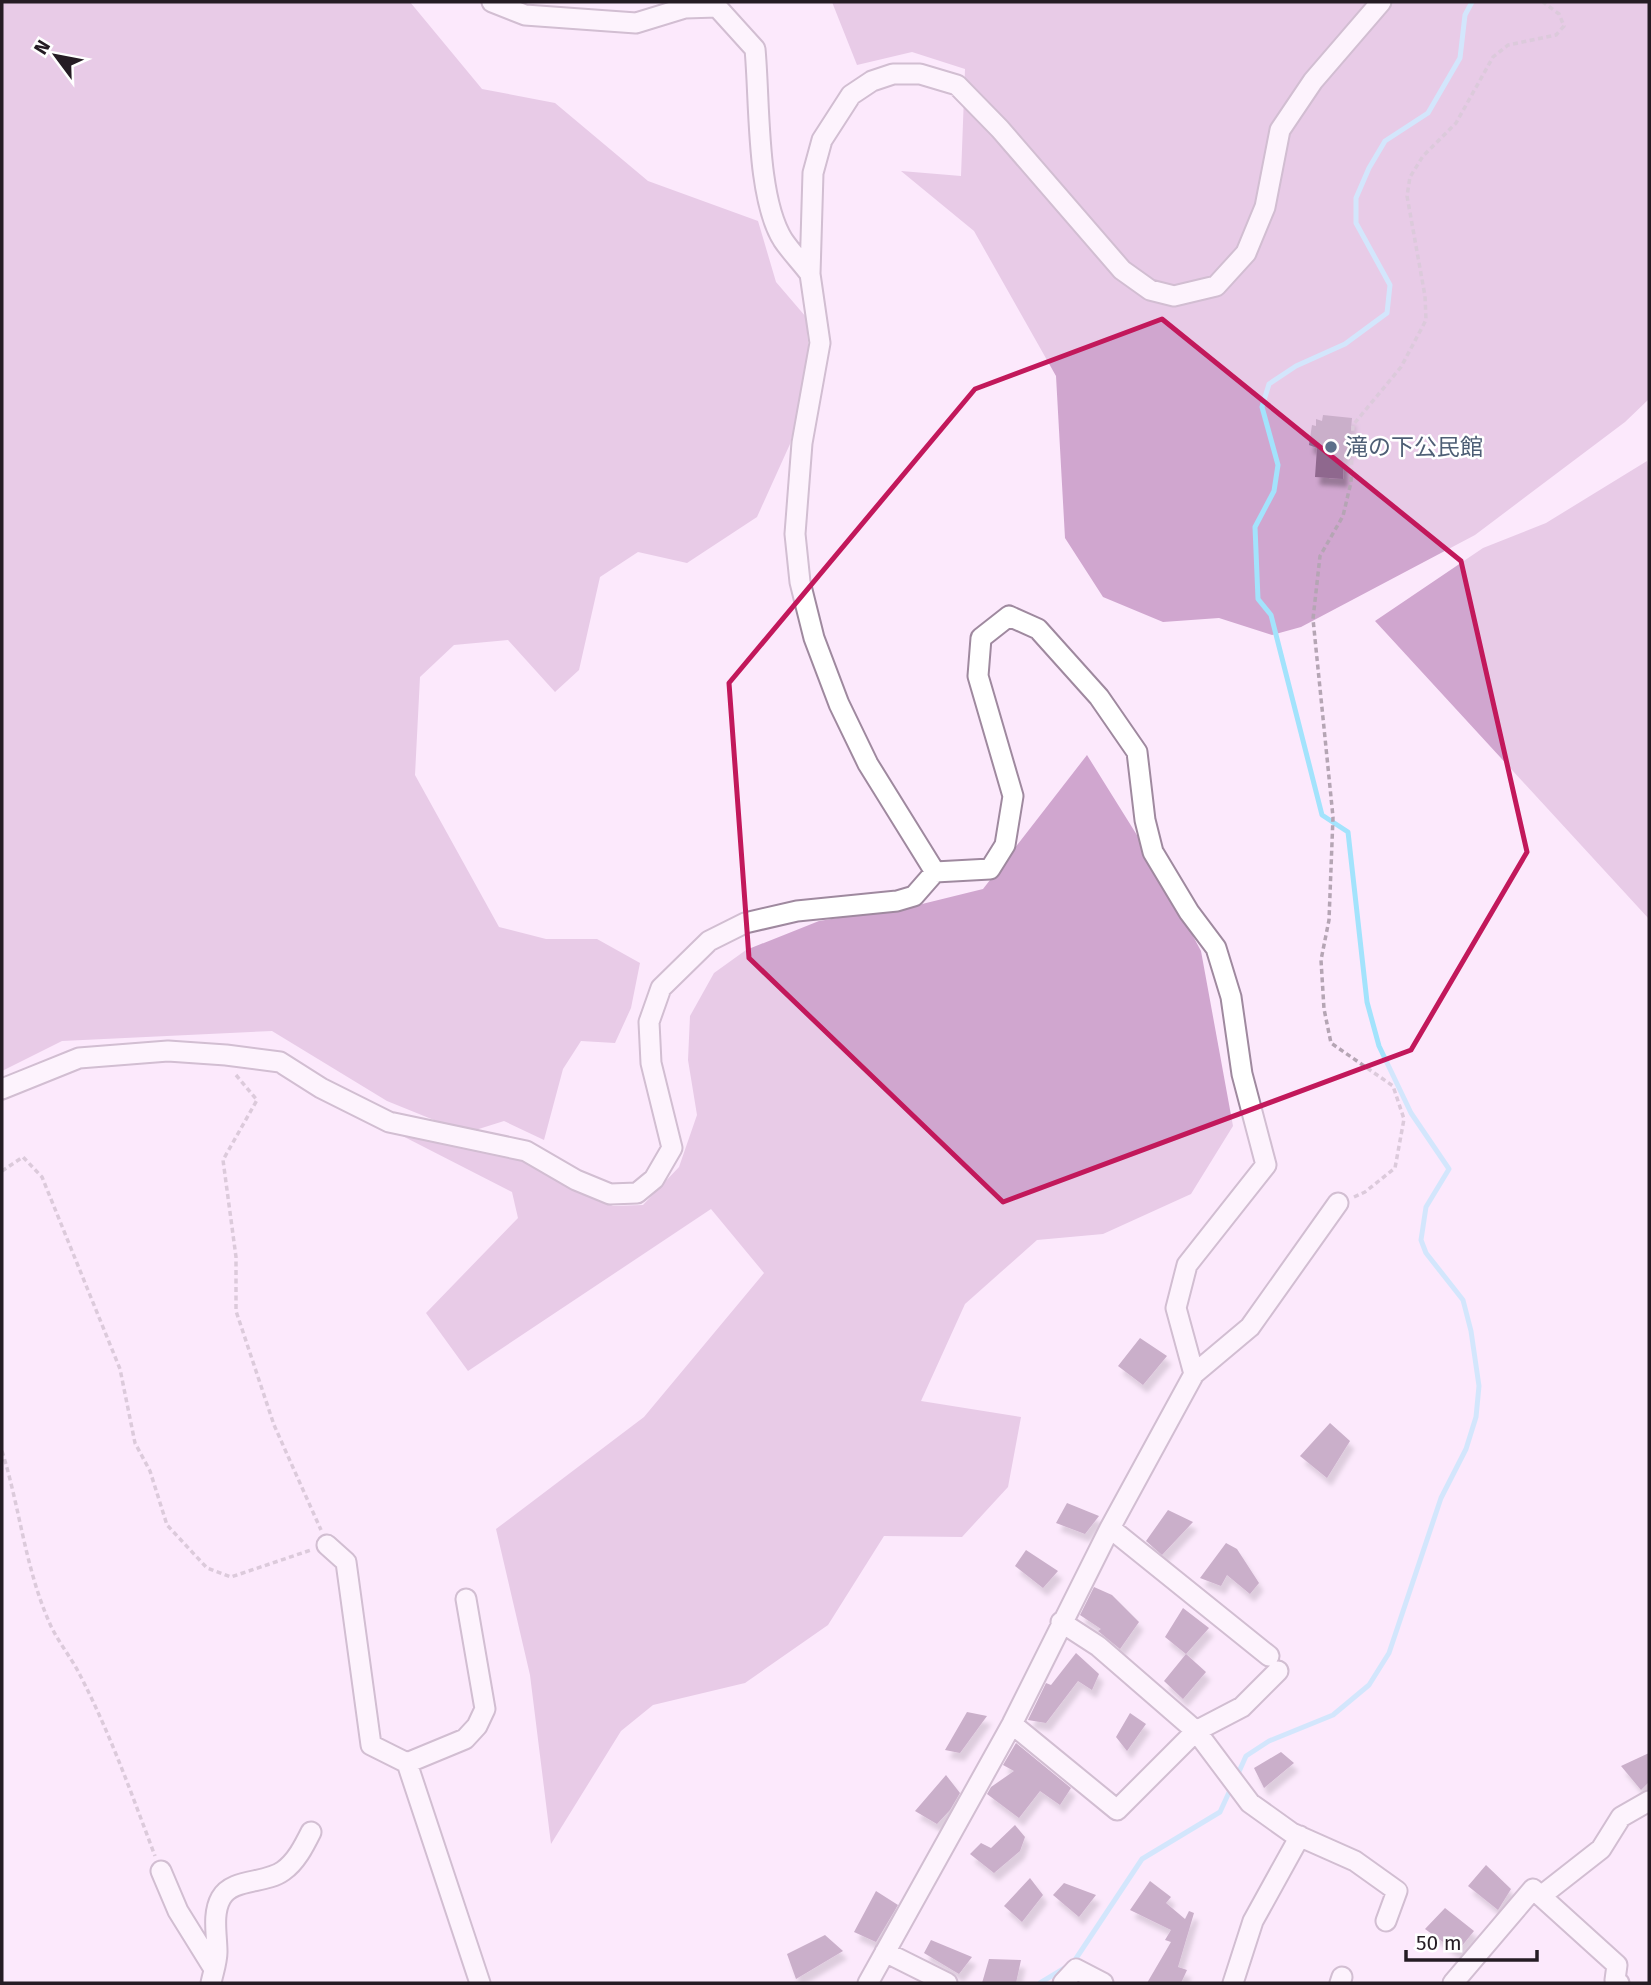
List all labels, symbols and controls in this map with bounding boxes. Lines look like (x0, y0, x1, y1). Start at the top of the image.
north arrow (21, 21, 91, 91)
text: N (29, 36, 55, 59)
place label: 滝の下公民館 (1345, 433, 1483, 461)
marker: 滝の下公民館 (1323, 439, 1339, 455)
scale bar (1406, 1918, 1537, 1962)
text: 50 m (1416, 1930, 1462, 1956)

